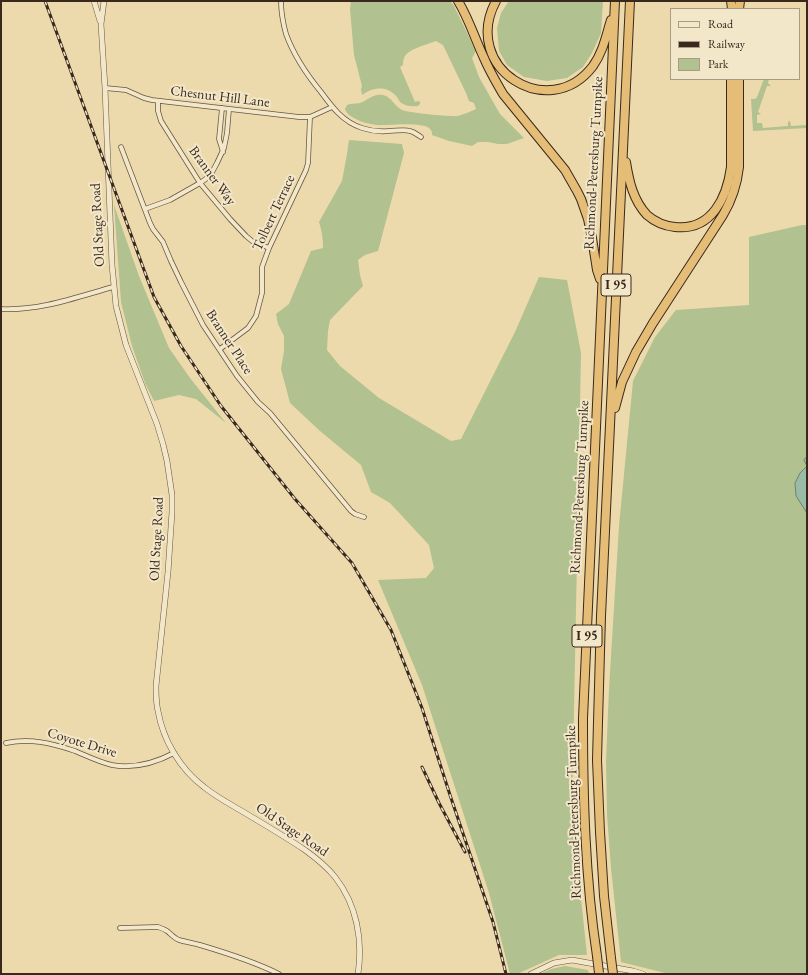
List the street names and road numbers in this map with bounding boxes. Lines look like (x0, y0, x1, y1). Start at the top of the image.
street label: Richmond-Petersburg Turnpike (581, 76, 607, 250)
street label: Chesnut Hill Lane (169, 83, 271, 111)
street label: Branner Way (185, 143, 239, 209)
street label: Tolbert Terrace (249, 172, 299, 254)
street label: Old Stage Road (87, 183, 109, 267)
road number: I 95 (601, 274, 631, 296)
street label: Branner Place (202, 306, 256, 378)
street label: Richmond-Petersburg Turnpike (567, 400, 593, 574)
street label: Old Stage Road (146, 497, 168, 581)
road number: I 95 (572, 625, 602, 647)
street label: Coyote Drive (45, 724, 119, 762)
street label: Richmond-Petersburg Turnpike (563, 725, 585, 899)
street label: Old Stage Road (252, 800, 332, 860)

